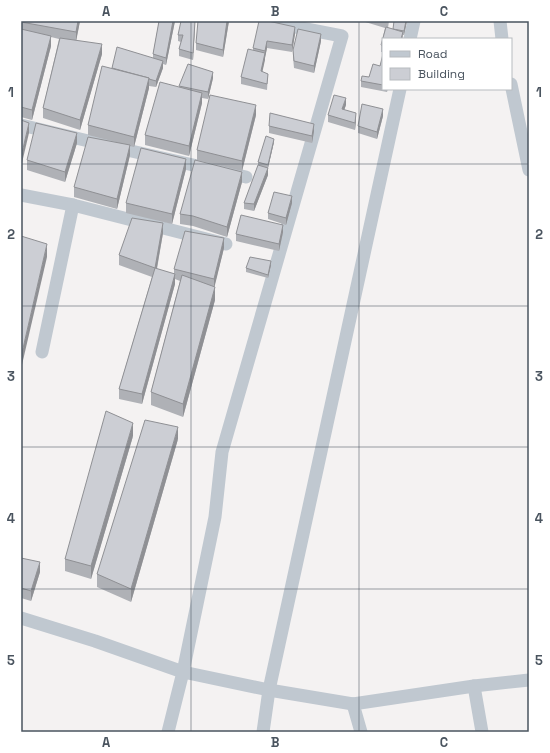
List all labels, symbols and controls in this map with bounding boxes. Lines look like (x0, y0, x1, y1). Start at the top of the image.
text: A (102, 3, 111, 20)
text: B (271, 3, 280, 20)
text: C (440, 3, 448, 20)
legend (382, 38, 512, 90)
text: Road (418, 46, 447, 62)
text: Building (418, 66, 465, 82)
text: 1 (8, 84, 14, 101)
text: 1 (536, 84, 542, 101)
text: 2 (7, 226, 15, 243)
text: 2 (535, 226, 543, 243)
text: 3 (7, 368, 15, 385)
text: 3 (535, 368, 543, 385)
text: 4 (7, 510, 15, 527)
text: 4 (535, 510, 543, 527)
text: 5 (7, 652, 15, 669)
text: 5 (535, 652, 543, 669)
text: A (102, 734, 111, 751)
text: B (271, 734, 280, 751)
text: C (440, 734, 448, 751)

